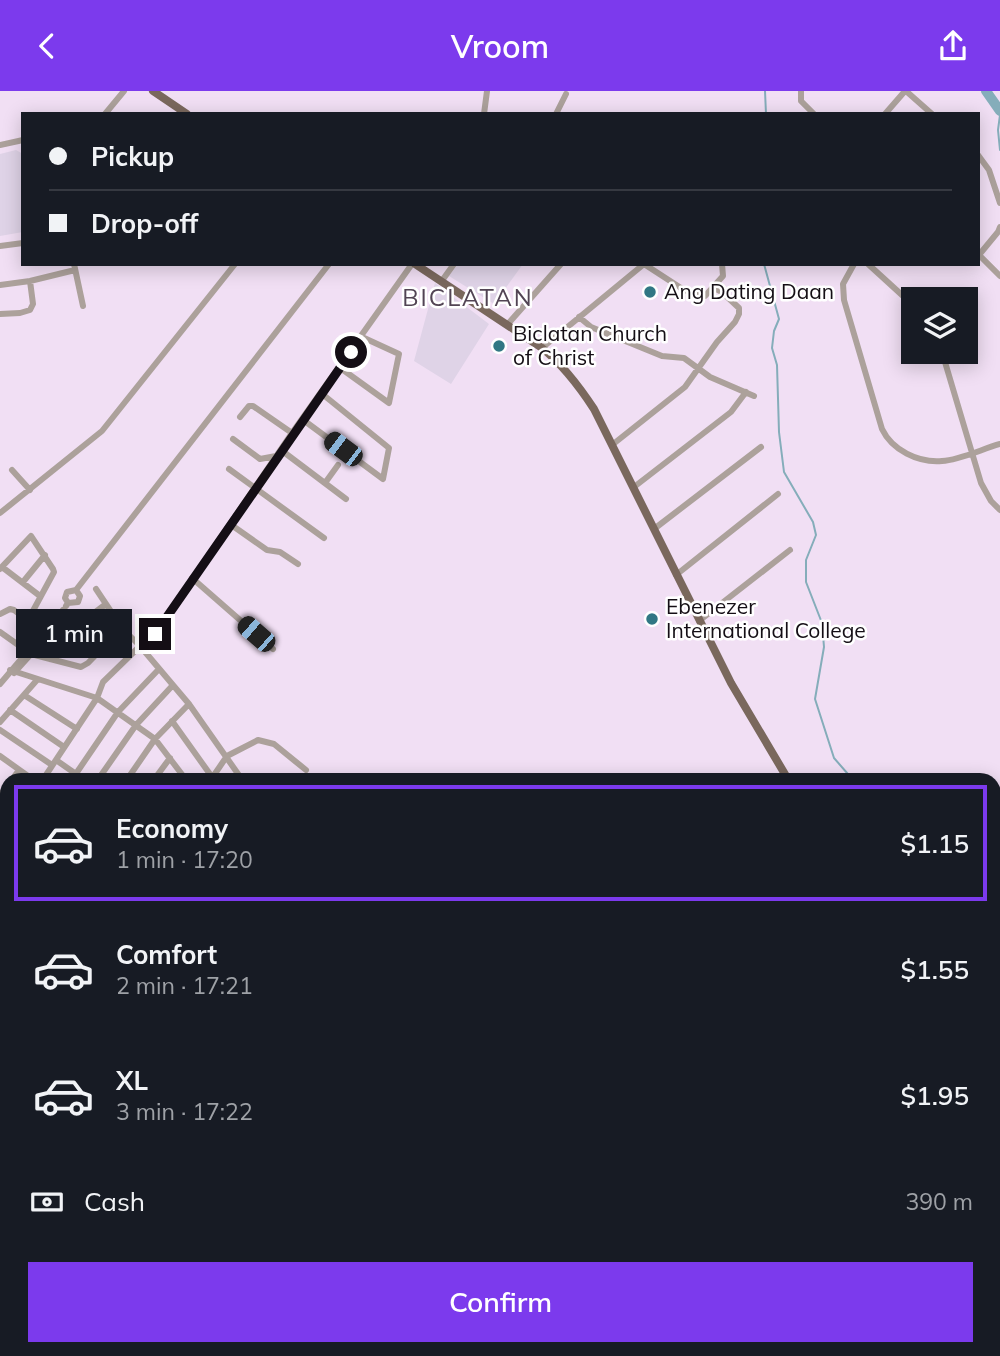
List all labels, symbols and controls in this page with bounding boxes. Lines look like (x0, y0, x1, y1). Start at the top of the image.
text: Vroom (451, 26, 549, 66)
icon: back (28, 27, 66, 65)
icon: share (934, 27, 972, 65)
text: Pickup (91, 140, 174, 173)
text: Drop-off (91, 207, 198, 240)
place label: Ang Dating Daan (664, 278, 834, 304)
district label: BICLATAN (402, 282, 534, 312)
marker: Ang Dating Daan (642, 284, 658, 300)
map controls (901, 287, 978, 364)
button: layers (901, 287, 978, 364)
place label: Biclatan Church of Christ (513, 320, 667, 370)
route start (335, 336, 367, 368)
marker: Biclatan Church of Christ (491, 338, 507, 354)
car (320, 428, 367, 470)
place label: Ebenezer International College (666, 593, 866, 643)
callout: 1 min (15, 609, 130, 659)
marker: Ebenezer International College (644, 611, 660, 627)
car (234, 612, 279, 656)
route end (139, 618, 171, 650)
text: 1 min (44, 619, 104, 648)
icon: car (32, 812, 95, 875)
text: Economy (116, 812, 228, 845)
text: $1.15 (900, 827, 969, 860)
text: 1 min · 17:20 (116, 845, 253, 874)
icon: car (32, 938, 95, 1001)
text: Comfort (116, 938, 217, 971)
text: $1.55 (900, 953, 969, 986)
text: 2 min · 17:21 (116, 971, 253, 1000)
icon: car (32, 1064, 95, 1127)
text: XL (116, 1064, 148, 1097)
text: $1.95 (900, 1079, 969, 1112)
text: 3 min · 17:22 (116, 1097, 253, 1126)
icon: cash (28, 1183, 66, 1221)
text: Cash (84, 1185, 145, 1218)
text: 390 m (905, 1187, 973, 1216)
button: Confirm (28, 1262, 973, 1342)

